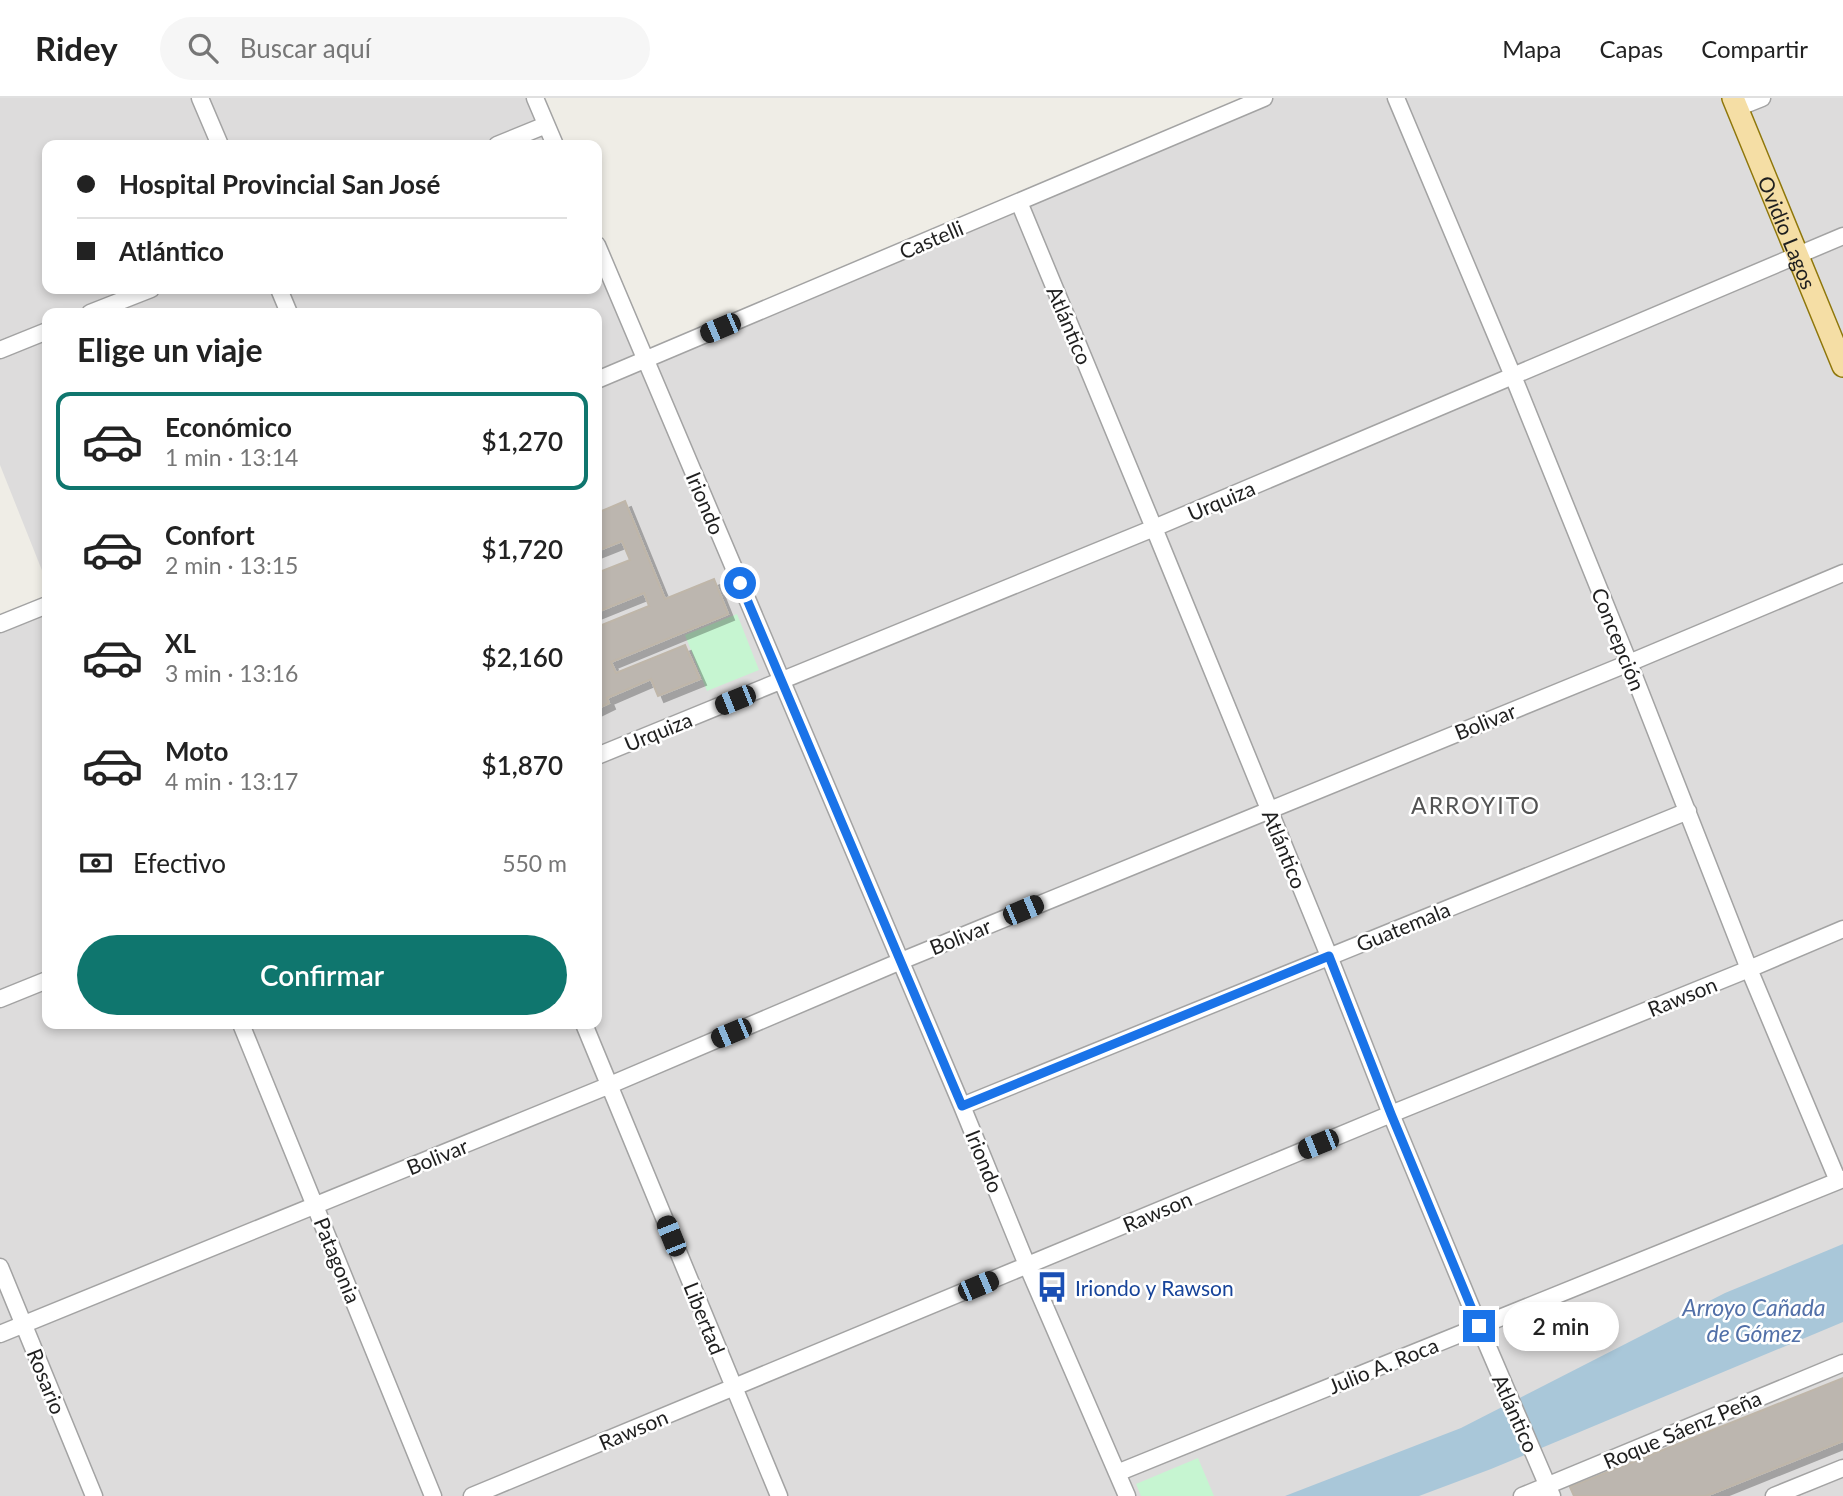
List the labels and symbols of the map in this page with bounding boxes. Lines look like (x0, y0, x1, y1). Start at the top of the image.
street label: Ovidio Lagos (1754, 172, 1822, 292)
street label: Castelli (895, 214, 967, 264)
street label: Atlántico (1042, 282, 1098, 368)
car (697, 310, 744, 346)
street label: Iriondo (682, 468, 730, 538)
street label: Urquiza (1184, 475, 1258, 525)
route start (724, 567, 756, 599)
street label: Concepción (1587, 584, 1651, 694)
car (712, 682, 759, 718)
street label: Bolivar (1451, 697, 1520, 745)
street label: Urquiza (620, 706, 696, 756)
district label: ARROYITO (1411, 791, 1541, 819)
street label: Atlántico (1258, 806, 1312, 892)
car (1000, 892, 1047, 928)
street label: Guatemala (1352, 896, 1454, 956)
street label: Bolivar (926, 912, 995, 960)
street label: Rawson (1644, 971, 1720, 1021)
car (708, 1015, 755, 1051)
street label: Iriondo (961, 1126, 1009, 1196)
car (1295, 1126, 1342, 1162)
street label: Bolivar (403, 1132, 472, 1180)
street label: Rawson (1119, 1185, 1195, 1237)
street label: Patagonia (309, 1213, 367, 1307)
car (654, 1213, 689, 1259)
car (955, 1268, 1002, 1304)
bus stop icon: Iriondo y Rawson (1035, 1270, 1069, 1304)
place label: Iriondo y Rawson (1075, 1275, 1234, 1300)
street label: Libertad (679, 1278, 731, 1358)
water label: Arroyo Cañada de Gómez (1681, 1293, 1826, 1347)
callout: 2 min (1504, 1302, 1619, 1350)
route end (1463, 1310, 1495, 1342)
street label: Julio A. Roca (1324, 1332, 1442, 1398)
street label: Rosario (23, 1345, 71, 1418)
street label: Atlántico (1488, 1370, 1544, 1456)
street label: Roque Sáenz Peña (1599, 1384, 1765, 1474)
street label: Rawson (595, 1403, 671, 1455)

